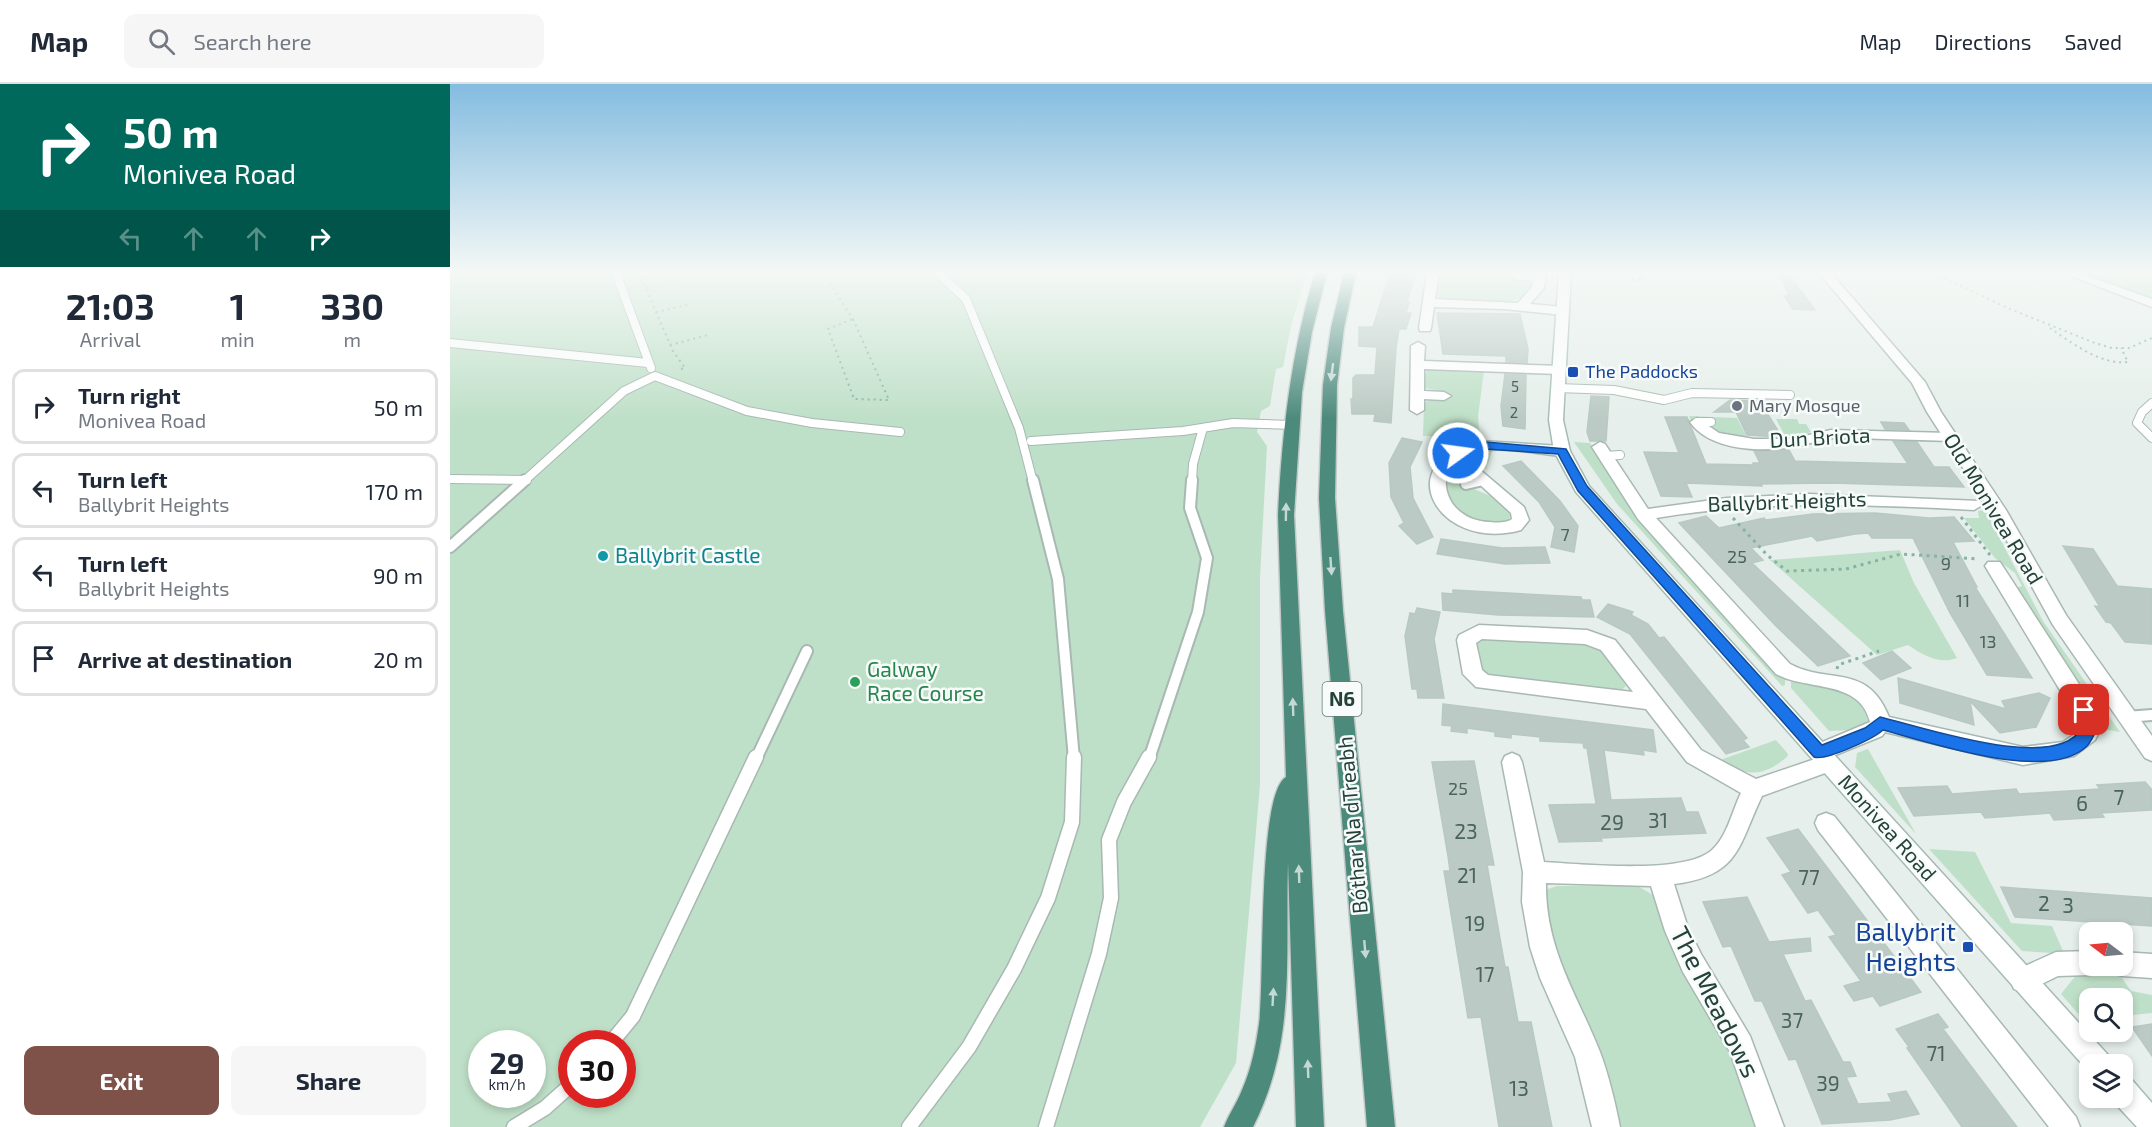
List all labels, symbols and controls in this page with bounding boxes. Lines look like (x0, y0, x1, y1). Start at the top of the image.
search box (124, 14, 544, 68)
text: Map (30, 24, 88, 58)
icon: search (145, 25, 178, 58)
text: Search here (193, 28, 312, 54)
text: Map (1859, 29, 1902, 54)
text: Directions (1935, 29, 2031, 54)
text: Saved (2064, 29, 2122, 54)
text: 50 m (123, 106, 219, 156)
icon: right (24, 108, 102, 186)
text: Monivea Road (123, 157, 296, 189)
icon: left (114, 222, 147, 255)
icon: ahead (177, 222, 210, 255)
icon: ahead (240, 222, 273, 255)
icon: right (303, 222, 336, 255)
text: 21:03 (66, 284, 155, 327)
text: 1 (230, 284, 245, 327)
text: 330 (321, 284, 384, 327)
text: Arrival (80, 327, 141, 351)
text: min (221, 327, 255, 351)
text: m (344, 327, 361, 351)
place label: The Paddocks (1585, 360, 1698, 382)
one-way arrow (1327, 362, 1337, 381)
marker: The Paddocks (1566, 365, 1580, 379)
house number: 5 (1511, 377, 1519, 395)
text: Turn right (78, 382, 180, 408)
icon: right (27, 390, 60, 423)
text: 50 m (374, 394, 423, 420)
place label: Mary Mosque (1749, 394, 1860, 416)
marker: Mary Mosque (1730, 399, 1744, 413)
house number: 2 (1510, 403, 1518, 421)
text: Monivea Road (78, 408, 206, 432)
position arrow (1426, 421, 1490, 485)
street label: Dun Briota (1769, 421, 1871, 452)
street label: Old Monivea Road (1939, 428, 2049, 588)
text: Turn left (78, 466, 167, 492)
icon: left (27, 474, 60, 507)
text: 170 m (366, 478, 423, 504)
street label: Ballybrit Heights (1707, 485, 1867, 516)
text: Ballybrit Heights (78, 492, 229, 516)
one-way arrow (1282, 503, 1291, 522)
house number: 7 (1560, 523, 1570, 545)
place label: Ballybrit Castle (615, 542, 761, 567)
house number: 25 (1727, 545, 1747, 567)
marker: Ballybrit Castle (596, 549, 610, 563)
text: Turn left (78, 550, 167, 576)
house number: 9 (1941, 552, 1951, 574)
one-way arrow (1326, 557, 1335, 576)
icon: left (27, 558, 60, 591)
text: 90 m (373, 562, 423, 588)
text: Ballybrit Heights (78, 576, 229, 600)
house number: 11 (1956, 589, 1970, 611)
house number: 13 (1979, 630, 1997, 652)
icon: arrive (27, 642, 60, 675)
text: Arrive at destination (78, 646, 292, 672)
text: 20 m (373, 646, 423, 672)
place label: Galway Race Course (867, 656, 984, 705)
marker: Galway Race Course (848, 675, 862, 689)
road number: N6 (1322, 682, 1362, 716)
pin (2058, 684, 2109, 735)
icon: arrive (2067, 693, 2100, 726)
one-way arrow (1288, 698, 1297, 717)
street label: Bóthar Na dTreabh (1331, 736, 1372, 915)
street label: Monivea Road (1834, 769, 1942, 885)
house number: 25 (1448, 777, 1468, 799)
house number: 7 (2114, 784, 2125, 809)
house number: 6 (2076, 790, 2088, 815)
house number: 31 (1648, 807, 1668, 832)
house number: 29 (1600, 809, 1624, 834)
house number: 23 (1454, 818, 1478, 843)
house number: 21 (1457, 862, 1477, 887)
one-way arrow (1295, 864, 1304, 883)
house number: 77 (1798, 864, 1820, 889)
house number: 2 (2038, 890, 2050, 915)
house number: 3 (2062, 892, 2074, 917)
house number: 19 (1465, 910, 1485, 935)
place label: Ballybrit Heights (1855, 915, 1956, 976)
street label: The Meadows (1665, 921, 1768, 1082)
north arrow (2079, 922, 2133, 976)
map controls (2079, 922, 2133, 1108)
one-way arrow (1360, 939, 1370, 958)
marker: Ballybrit Heights (1961, 940, 1975, 954)
house number: 17 (1475, 961, 1495, 986)
one-way arrow (1268, 988, 1277, 1007)
button: search (2079, 988, 2133, 1042)
house number: 37 (1781, 1007, 1803, 1032)
speed limit sign: 30 (558, 1030, 636, 1108)
house number: 71 (1926, 1040, 1946, 1065)
text: 29 (489, 1044, 525, 1080)
button: Exit (24, 1046, 219, 1115)
button: Share (231, 1046, 426, 1115)
button: layers (2079, 1054, 2133, 1108)
one-way arrow (1303, 1059, 1313, 1078)
house number: 39 (1816, 1070, 1840, 1095)
text: km/h (488, 1075, 526, 1093)
house number: 13 (1509, 1075, 1529, 1100)

